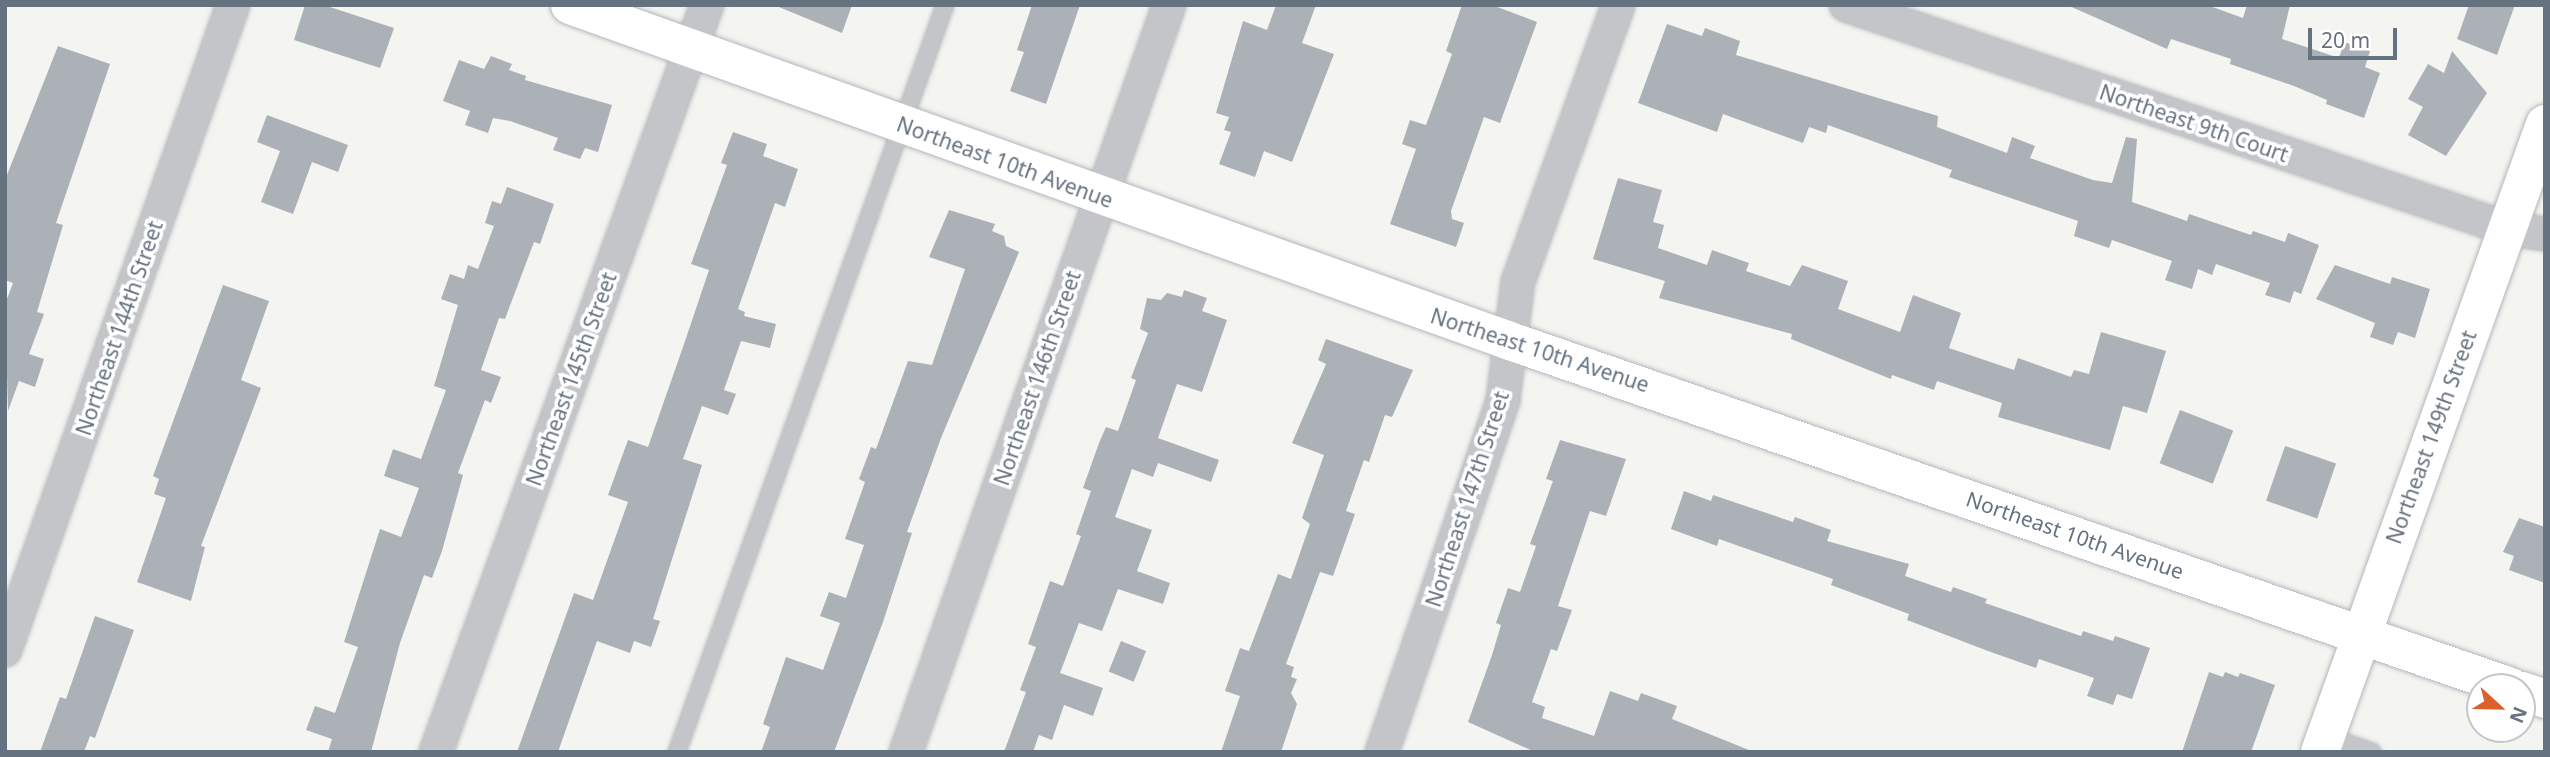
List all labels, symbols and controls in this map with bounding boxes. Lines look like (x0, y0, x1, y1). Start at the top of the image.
scale bar (2312, 14, 2401, 58)
text: 20 m (2321, 26, 2370, 54)
street label: Northeast 9th Court (2096, 79, 2292, 167)
street label: Northeast 10th Avenue (893, 111, 1117, 213)
street label: Northeast 144th Street (70, 217, 168, 439)
street label: Northeast 146th Street (988, 267, 1086, 489)
street label: Northeast 145th Street (521, 269, 621, 489)
street label: Northeast 10th Avenue (1427, 303, 1653, 397)
street label: Northeast 149th Street (2381, 327, 2481, 547)
street label: Northeast 147th Street (1420, 388, 1514, 610)
street label: Northeast 10th Avenue (1963, 486, 2187, 584)
north arrow (2466, 673, 2536, 743)
text: N (2504, 703, 2534, 727)

